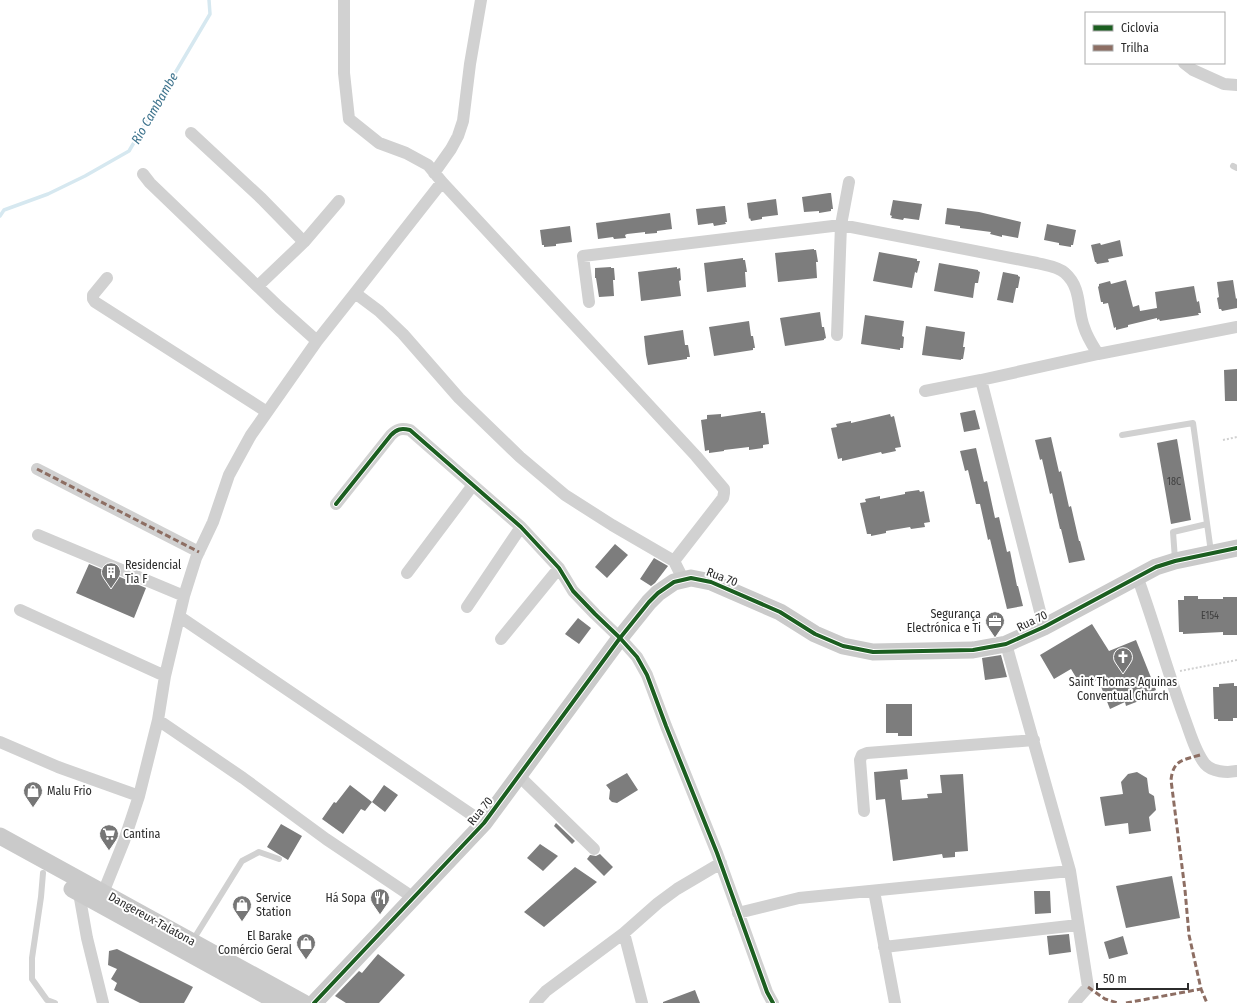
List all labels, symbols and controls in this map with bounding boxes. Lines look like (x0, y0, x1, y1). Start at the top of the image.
legend (1085, 12, 1225, 64)
text: Ciclovia (1121, 21, 1159, 35)
text: Trilha (1121, 41, 1149, 55)
water label: Rio Cambambe (128, 70, 181, 146)
house number: 18C (1167, 476, 1181, 488)
place label: Residencial Tia F (125, 558, 181, 586)
building icon: Residencial Tia F (100, 561, 122, 589)
street label: Rua 70 (704, 565, 740, 589)
place label: Segurança Electrónica e Ti (907, 607, 981, 635)
street label: Rua 70 (1014, 608, 1050, 634)
office icon: Segurança Electrónica e Ti (984, 610, 1006, 638)
house number: E154 (1201, 610, 1219, 622)
church icon: Saint Thomas Aquinas Conventual Church (1112, 646, 1134, 674)
place label: Saint Thomas Aquinas Conventual Church (1069, 675, 1177, 703)
shop icon: Malu Frio (22, 780, 44, 808)
place label: Malu Frio (47, 784, 92, 798)
street label: Rua 70 (464, 794, 496, 828)
supermarket icon: Cantina (98, 823, 120, 851)
place label: Cantina (123, 827, 160, 841)
restaurant icon: Há Sopa (369, 887, 391, 915)
street label: Dangereux-Talatona (106, 889, 198, 949)
place label: Service Station (256, 891, 291, 919)
place label: Há Sopa (326, 891, 366, 905)
shop icon: Service Station (231, 894, 253, 922)
place label: El Barake Comércio Geral (218, 929, 292, 957)
shop icon: El Barake Comércio Geral (295, 932, 317, 960)
scale bar (1097, 965, 1188, 991)
text: 50 m (1103, 972, 1127, 986)

